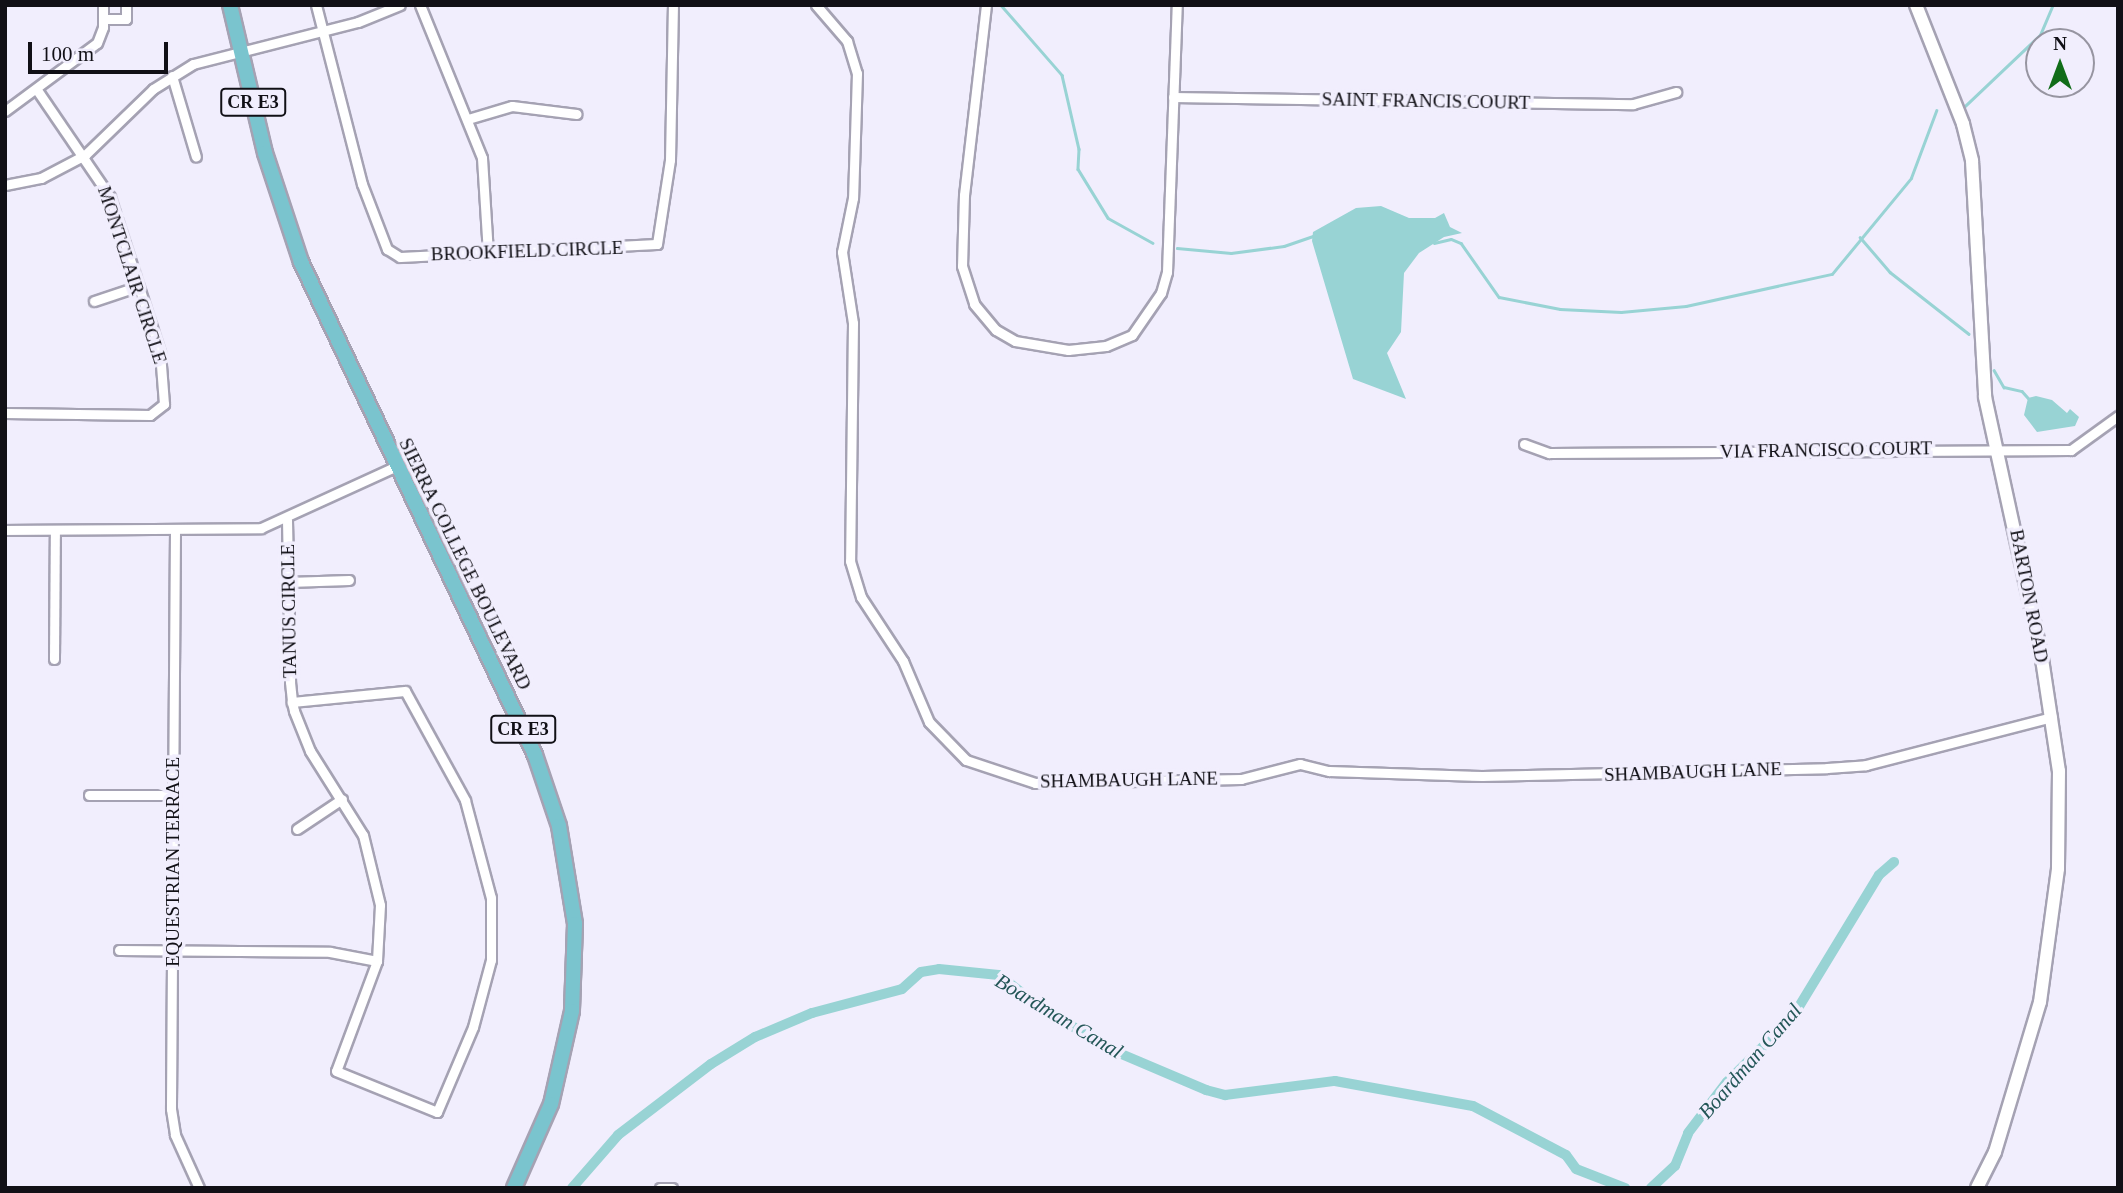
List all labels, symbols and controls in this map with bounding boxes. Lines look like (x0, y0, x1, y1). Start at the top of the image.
scale bar (32, 28, 172, 72)
north arrow (2025, 28, 2095, 98)
text: N (2053, 33, 2067, 54)
text: 100 m (41, 42, 94, 66)
road number: CR E3 (220, 88, 286, 116)
street label: SAINT FRANCIS COURT (1321, 88, 1531, 114)
street label: MONTCLAIR CIRCLE (93, 183, 171, 367)
street label: BROOKFIELD CIRCLE (430, 236, 624, 266)
street label: SIERRA COLLEGE BOULEVARD (394, 434, 536, 694)
street label: VIA FRANCISCO COURT (1719, 437, 1933, 463)
street label: BARTON ROAD (2005, 527, 2053, 665)
street label: TANUS CIRCLE (276, 544, 302, 678)
road number: CR E3 (490, 714, 556, 744)
street label: EQUESTRIAN TERRACE (162, 757, 184, 967)
street label: SHAMBAUGH LANE (1604, 758, 1782, 786)
street label: SHAMBAUGH LANE (1040, 767, 1218, 793)
water label: Boardman Canal (991, 968, 1127, 1064)
water label: Boardman Canal (1693, 998, 1807, 1124)

